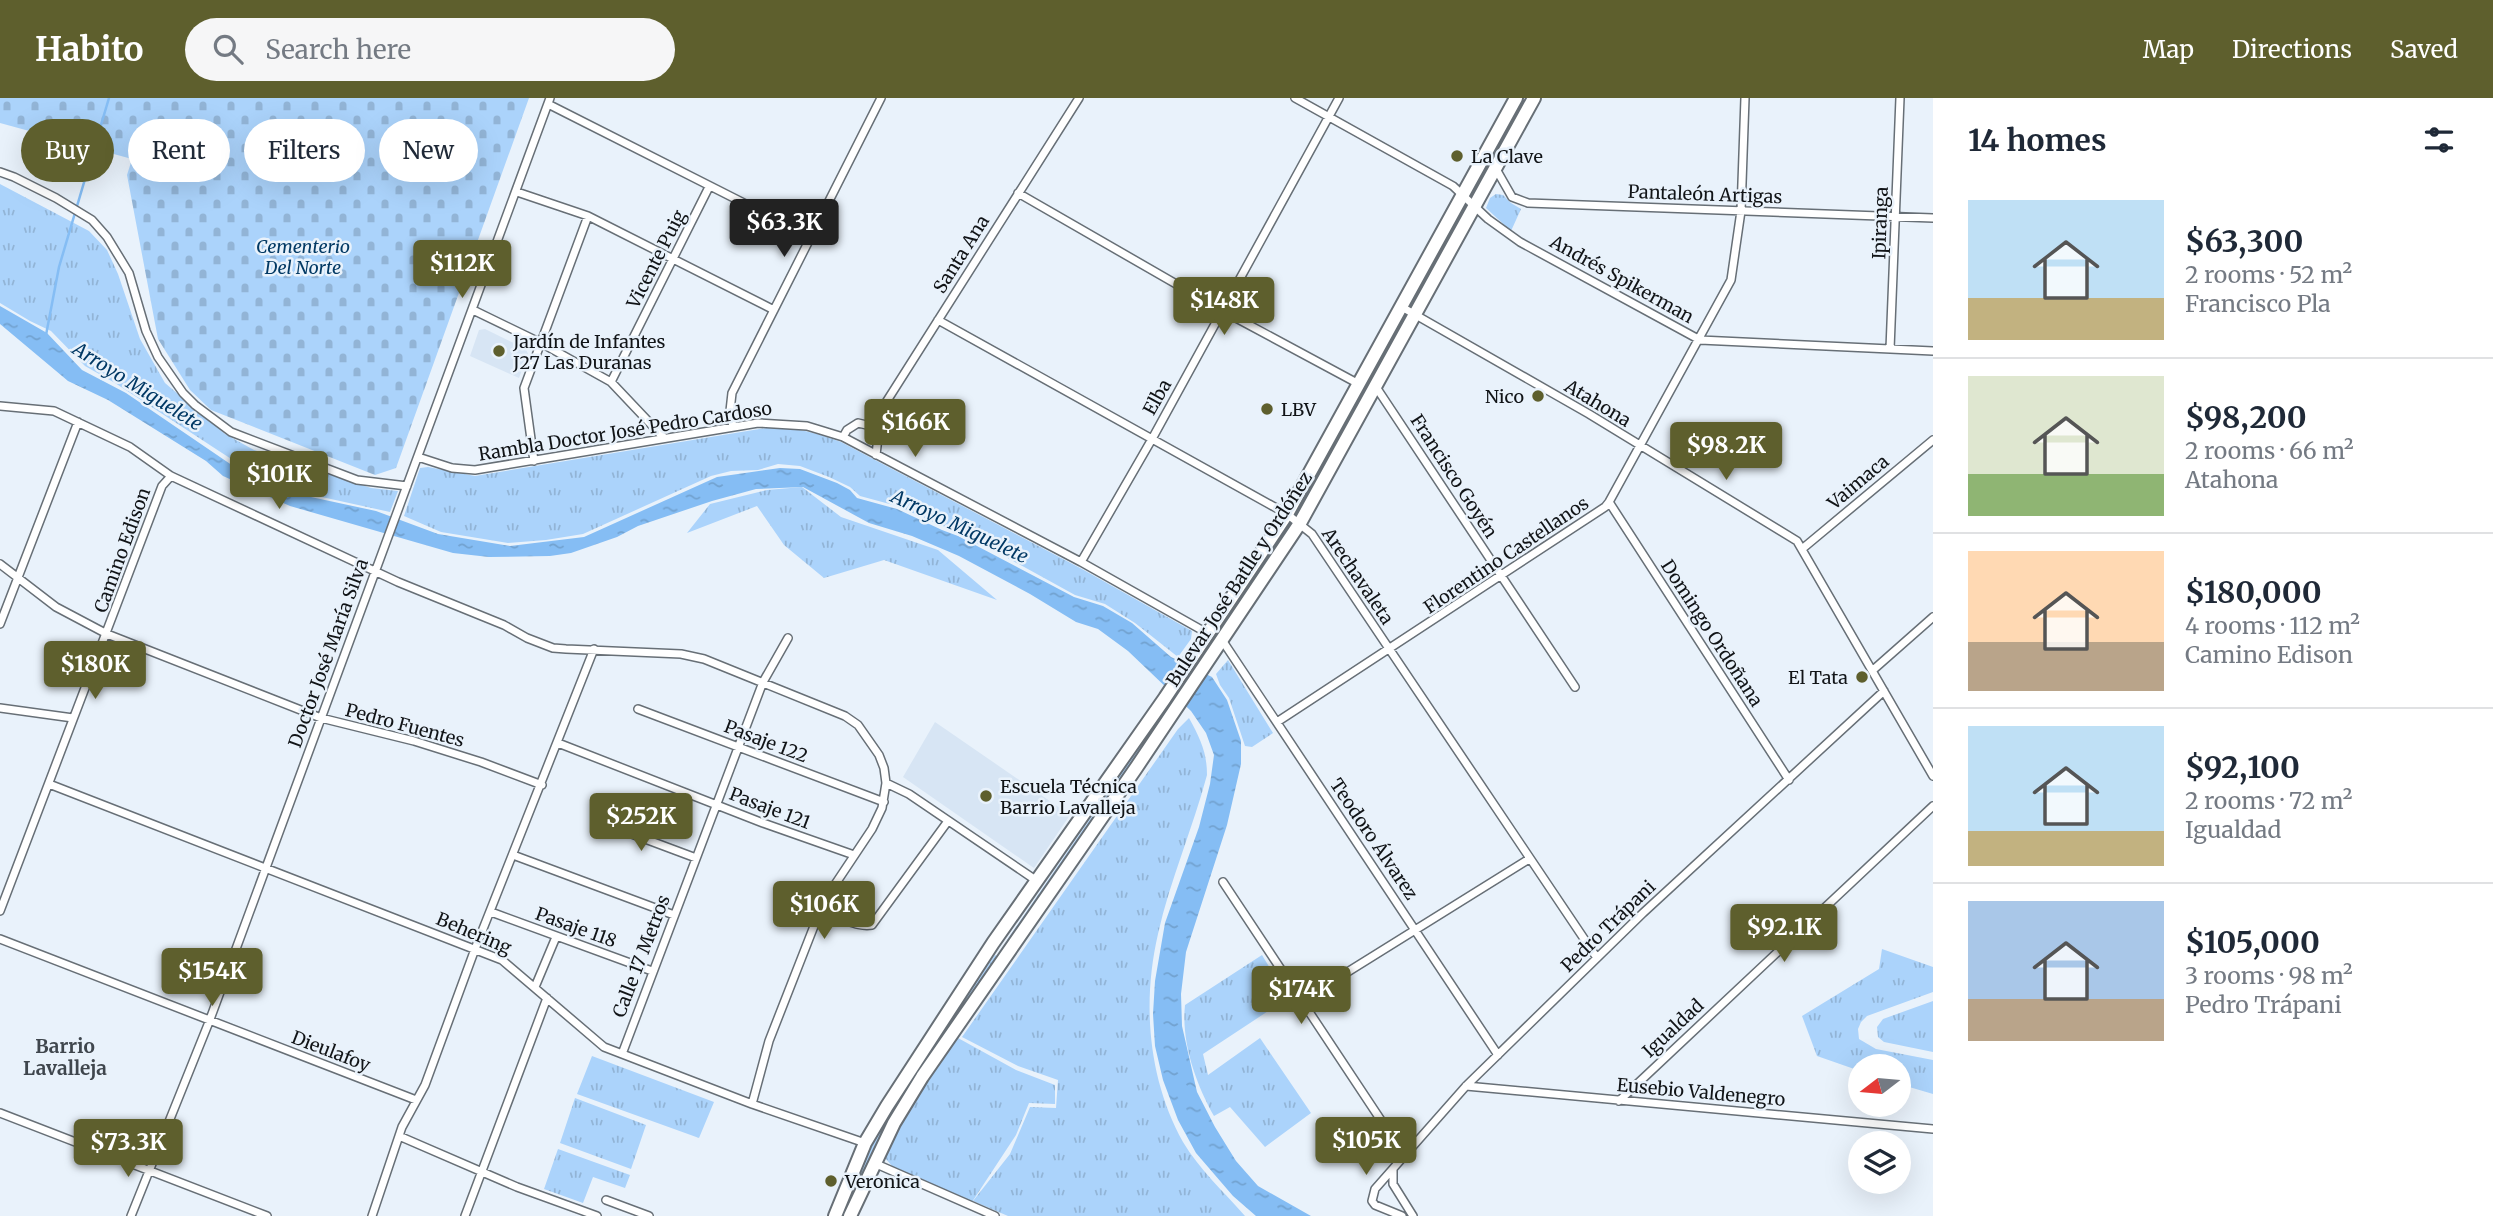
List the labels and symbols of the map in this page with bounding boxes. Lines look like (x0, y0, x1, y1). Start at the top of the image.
place label: La Clave (1471, 145, 1543, 168)
marker: La Clave (1449, 148, 1465, 164)
street label: Pantaleón Artigas (1627, 180, 1783, 208)
street label: Ipiranga (1867, 186, 1893, 260)
pin: $63.3K (727, 200, 841, 259)
street label: Vicente Puig (621, 206, 691, 313)
street label: Santa Ana (928, 210, 994, 297)
street label: Andrés Spikerman (1545, 229, 1698, 328)
park label: Cementerio Del Norte (256, 235, 350, 279)
pin: $112K (413, 240, 511, 300)
pin: $148K (1175, 278, 1273, 337)
place label: Jardín de Infantes J27 Las Duranas (512, 330, 666, 374)
water label: Arroyo Miguelete (67, 335, 208, 436)
marker: Jardín de Infantes J27 Las Duranas (491, 343, 507, 359)
street label: Atahona (1560, 374, 1636, 432)
street label: Elba (1138, 375, 1176, 419)
place label: Nico (1485, 385, 1524, 408)
marker: Nico (1530, 388, 1546, 404)
street label: Rambla Doctor José Pedro Cardoso (477, 396, 773, 466)
place label: LBV (1281, 398, 1317, 421)
pin: $166K (866, 400, 964, 459)
marker: LBV (1259, 401, 1275, 417)
street label: Francisco Goyén (1405, 410, 1503, 542)
pin: $98.2K (1669, 422, 1783, 482)
street label: Vaimaca (1822, 450, 1894, 515)
pin: $101K (230, 452, 328, 511)
street label: Bulevar José Batlle y Ordóñez (1161, 467, 1317, 691)
water label: Arroyo Miguelete (886, 483, 1033, 568)
street label: Camino Edison (89, 484, 155, 616)
street label: Florentino Castellanos (1419, 491, 1593, 619)
street label: Arechavaleta (1317, 522, 1399, 629)
street label: Doctor José María Silva (283, 555, 373, 751)
street label: Domingo Ordoñana (1656, 555, 1768, 711)
pin: $180K (46, 642, 144, 701)
place label: El Tata (1788, 666, 1848, 689)
marker: El Tata (1854, 669, 1870, 685)
street label: Pedro Fuentes (343, 698, 467, 752)
street label: Pasaje 122 (721, 715, 811, 767)
street label: Teodoro Álvarez (1325, 774, 1423, 904)
place label: Escuela Técnica Barrio Lavalleja (1000, 775, 1137, 819)
street label: Pasaje 121 (726, 782, 814, 834)
marker: Escuela Técnica Barrio Lavalleja (978, 788, 994, 804)
pin: $252K (592, 794, 690, 853)
street label: Pedro Trápani (1556, 875, 1660, 977)
pin: $106K (775, 882, 873, 941)
street label: Calle 17 Metros (607, 891, 675, 1020)
street label: Pasaje 118 (532, 902, 620, 952)
pin: $92.1K (1727, 904, 1841, 964)
street label: Behering (433, 907, 515, 959)
pin: $154K (163, 948, 261, 1008)
pin: $174K (1252, 967, 1350, 1026)
street label: Igualdad (1638, 994, 1709, 1062)
street label: Dieulafoy (288, 1025, 374, 1077)
district label: Barrio Lavalleja (23, 1034, 107, 1080)
north arrow (1848, 1054, 1911, 1116)
street label: Eusebio Valdenegro (1616, 1073, 1786, 1111)
pin: $105K (1317, 1118, 1415, 1177)
pin: $73.3K (71, 1119, 185, 1179)
place label: Veronica (844, 1170, 920, 1193)
marker: Veronica (823, 1173, 839, 1189)

